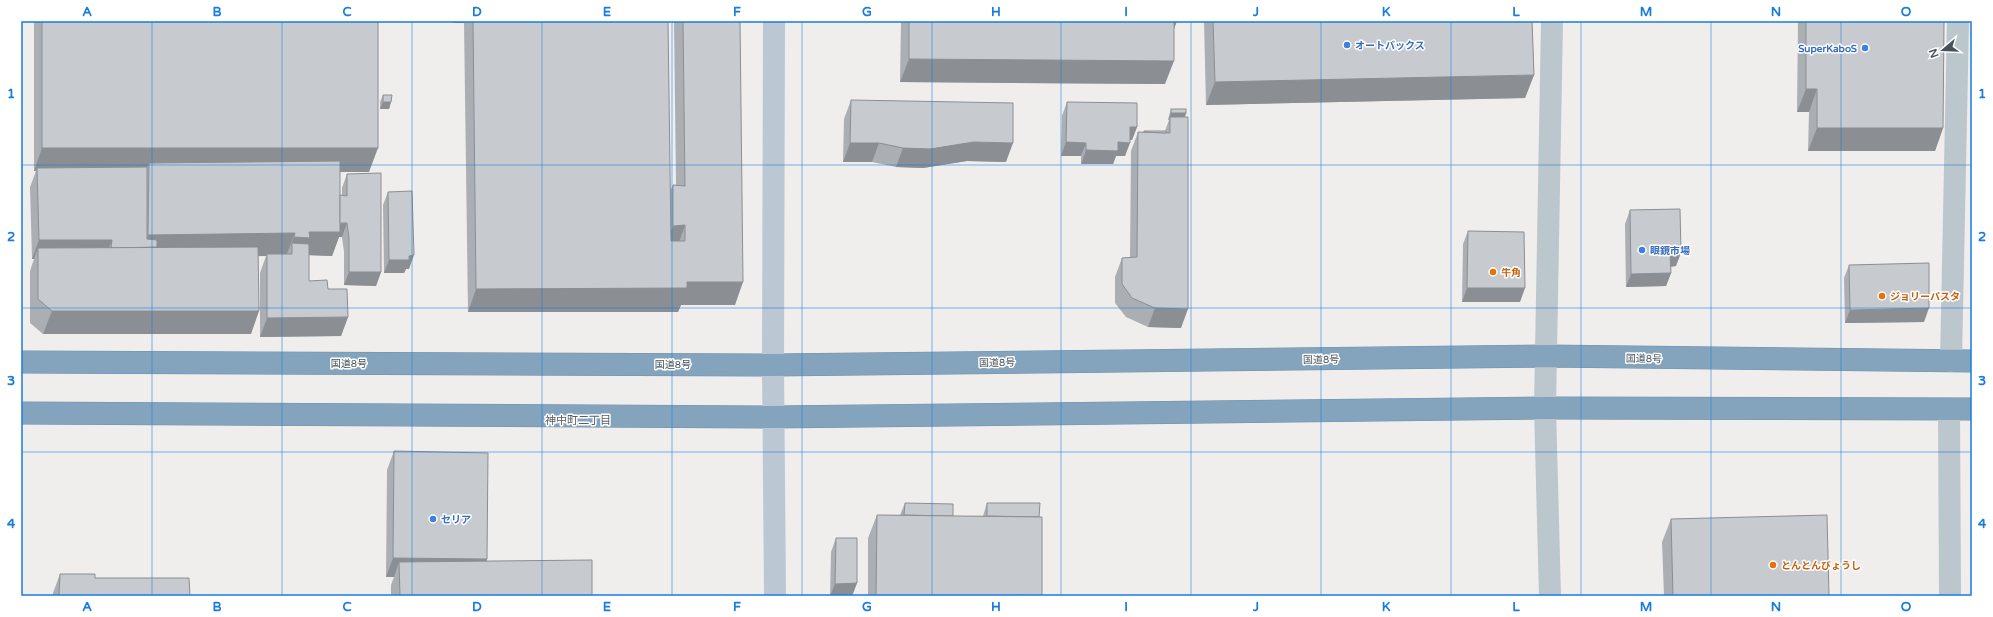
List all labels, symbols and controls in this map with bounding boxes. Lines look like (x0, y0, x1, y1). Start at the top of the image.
text: A (82, 4, 92, 20)
text: B (212, 4, 222, 20)
text: C (342, 4, 352, 20)
text: D (472, 4, 482, 20)
text: E (603, 4, 611, 20)
text: F (733, 4, 741, 20)
text: G (862, 4, 872, 20)
text: H (991, 4, 1001, 20)
text: I (1124, 4, 1128, 20)
text: J (1252, 4, 1259, 20)
text: K (1382, 4, 1391, 20)
text: L (1512, 4, 1520, 20)
text: M (1640, 4, 1652, 20)
text: N (1771, 4, 1781, 20)
text: O (1901, 4, 1912, 20)
north arrow (1923, 30, 1963, 70)
marker: オートバックス (1342, 40, 1352, 50)
place label: オートバックス (1355, 40, 1425, 52)
place label: SuperKaboS (1798, 43, 1857, 55)
marker: SuperKaboS (1860, 43, 1870, 53)
text: N (1926, 47, 1942, 59)
text: 1 (7, 86, 15, 102)
text: 1 (1978, 86, 1986, 102)
text: 2 (7, 229, 15, 245)
text: 2 (1978, 229, 1986, 245)
marker: 眼鏡市場 (1637, 245, 1647, 255)
place label: 眼鏡市場 (1650, 245, 1690, 257)
marker: 牛角 (1488, 267, 1498, 277)
place label: 牛角 (1501, 267, 1521, 279)
marker: ジョリーパスタ (1877, 291, 1887, 301)
place label: ジョリーパスタ (1890, 291, 1960, 303)
street label: 国道8号 (1626, 353, 1662, 365)
street label: 国道8号 (1303, 354, 1339, 366)
street label: 国道8号 (979, 357, 1015, 369)
street label: 国道8号 (331, 358, 367, 370)
street label: 国道8号 (655, 359, 691, 371)
text: 3 (7, 373, 15, 389)
text: 3 (1978, 373, 1986, 389)
district label: 神中町二丁目 (545, 414, 611, 427)
marker: セリア (428, 514, 438, 524)
place label: セリア (441, 514, 471, 526)
text: 4 (7, 516, 16, 532)
text: 4 (1978, 516, 1987, 532)
marker: とんとんびょうし (1768, 560, 1778, 570)
place label: とんとんびょうし (1781, 560, 1861, 572)
text: A (82, 599, 92, 615)
text: B (212, 599, 222, 615)
text: C (342, 599, 352, 615)
text: D (472, 599, 482, 615)
text: E (603, 599, 611, 615)
text: F (733, 599, 741, 615)
text: G (862, 599, 872, 615)
text: H (991, 599, 1001, 615)
text: I (1124, 599, 1128, 615)
text: J (1252, 599, 1259, 615)
text: K (1382, 599, 1391, 615)
text: L (1512, 599, 1520, 615)
text: M (1640, 599, 1652, 615)
text: N (1771, 599, 1781, 615)
text: O (1901, 599, 1912, 615)

